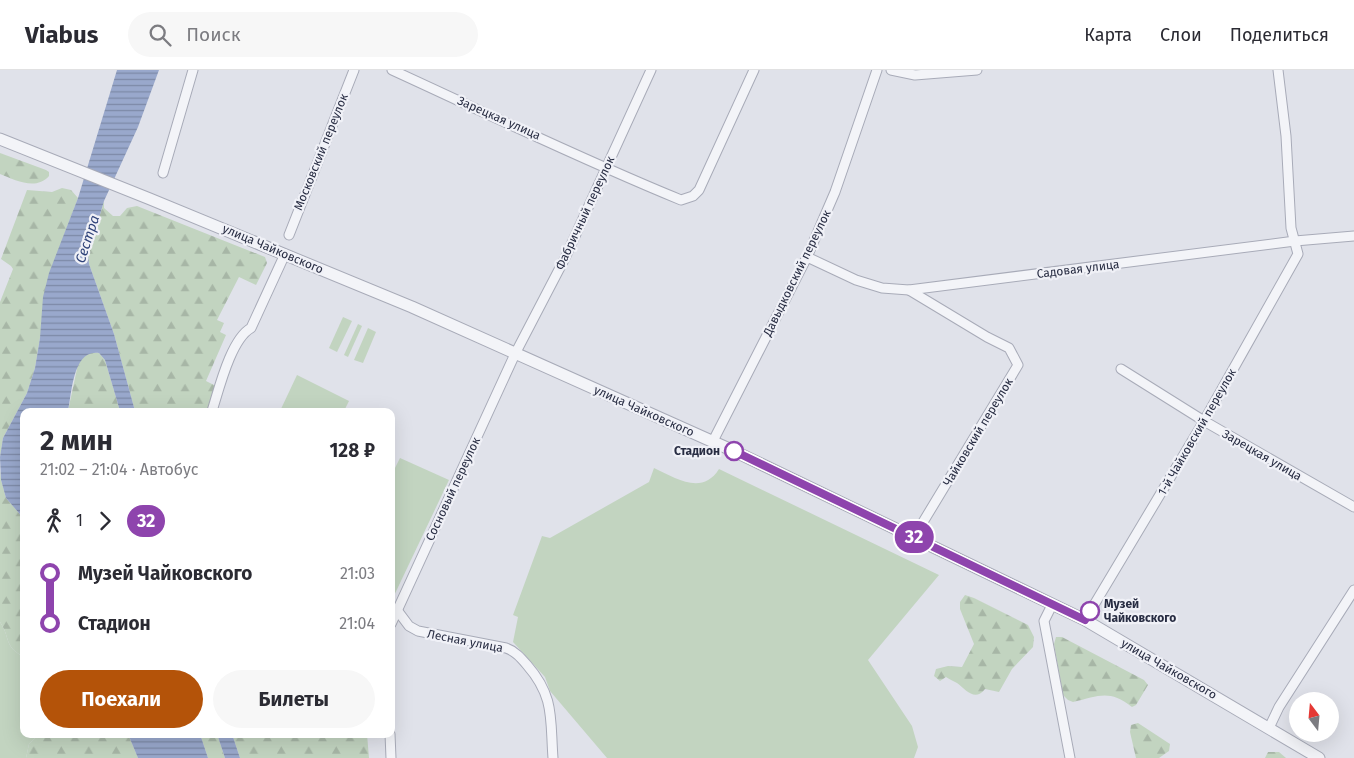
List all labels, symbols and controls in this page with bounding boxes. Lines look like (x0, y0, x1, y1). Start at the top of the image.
search box (128, 12, 478, 57)
text: Viabus (25, 21, 98, 49)
icon: search (146, 21, 174, 49)
text: Поиск (186, 23, 241, 46)
text: Карта (1084, 24, 1132, 46)
text: Слои (1160, 24, 1202, 46)
text: Поделиться (1230, 24, 1329, 46)
street label: Московский переулок (291, 91, 351, 212)
street label: Зарецкая улица (455, 93, 543, 143)
street label: Фабричный переулок (553, 153, 618, 272)
street label: Давыдковский переулок (760, 207, 834, 339)
water label: Сестра (72, 213, 103, 265)
street label: улица Чайковского (220, 221, 326, 277)
street label: Садовая улица (1036, 257, 1120, 281)
street label: 1-й Чайковский переулок (1155, 365, 1239, 498)
street label: Чайковский переулок (940, 375, 1016, 489)
street label: улица Чайковского (592, 383, 696, 439)
text: 2 мин (40, 424, 113, 457)
street label: Зарецкая улица (1220, 427, 1304, 483)
street label: Сосновый переулок (423, 434, 483, 543)
text: 128 ₽ (330, 439, 375, 462)
marker: Стадион (724, 441, 744, 461)
place label: Стадион (674, 444, 720, 458)
text: 21:02 – 21:04 · Автобус (40, 460, 198, 479)
icon: walk (40, 507, 68, 535)
icon: forward (91, 507, 119, 535)
text: 32 (137, 510, 155, 532)
text: 1 (76, 511, 83, 530)
line badge: 32 (892, 521, 936, 553)
text: 32 (905, 526, 923, 548)
text: Музей Чайковского (78, 562, 252, 585)
text: 21:03 (340, 564, 375, 583)
place label: Музей Чайковского (1104, 597, 1176, 625)
marker: Музей Чайковского (1080, 601, 1100, 621)
text: Стадион (78, 612, 151, 635)
text: 21:04 (339, 614, 375, 633)
street label: Лесная улица (426, 627, 504, 655)
street label: улица Чайковского (1119, 636, 1219, 702)
button: Поехали (40, 670, 203, 728)
button: Билеты (213, 670, 375, 728)
north arrow (1289, 692, 1339, 742)
map controls (1289, 692, 1339, 742)

